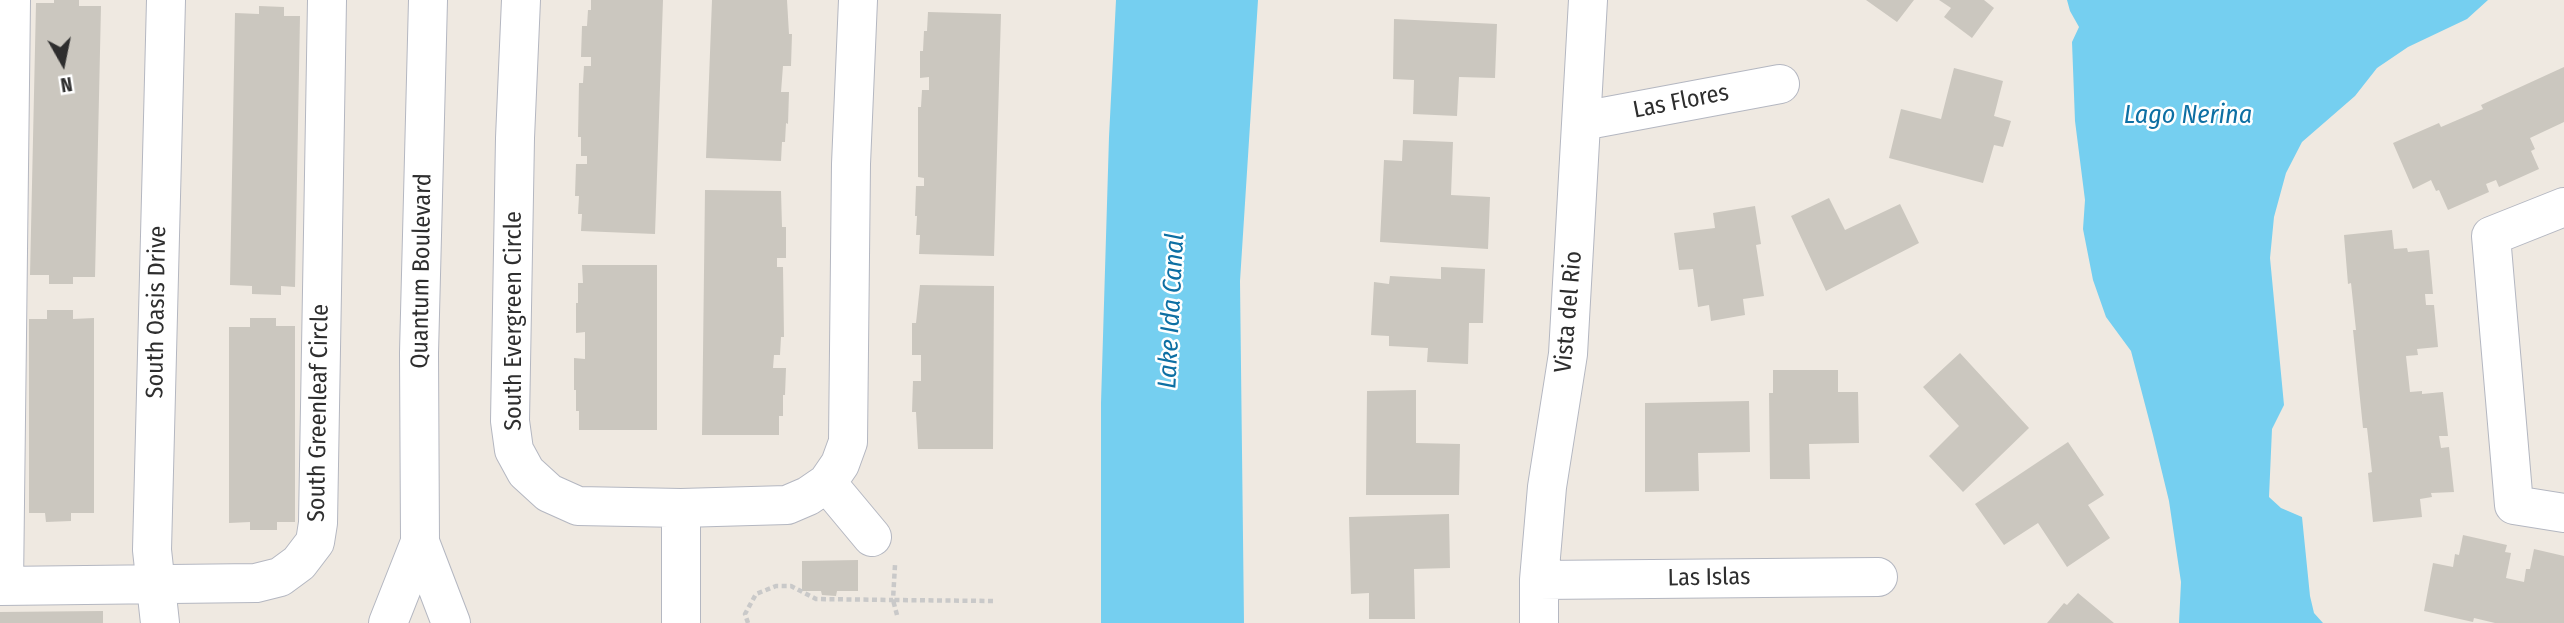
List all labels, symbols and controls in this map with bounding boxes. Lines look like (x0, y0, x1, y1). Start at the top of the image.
north arrow (28, 28, 98, 98)
text: N (59, 72, 74, 96)
street label: Las Flores (1631, 79, 1731, 125)
water label: Lago Nerina (2124, 100, 2252, 132)
street label: Quantum Boulevard (406, 173, 438, 369)
street label: South Evergreen Circle (500, 211, 528, 431)
street label: South Oasis Drive (141, 225, 173, 399)
water label: Lake Ida Canal (1152, 232, 1192, 390)
street label: Vista del Rio (1549, 250, 1589, 374)
street label: South Greenleaf Circle (303, 304, 335, 522)
street label: Las Islas (1667, 563, 1751, 593)

